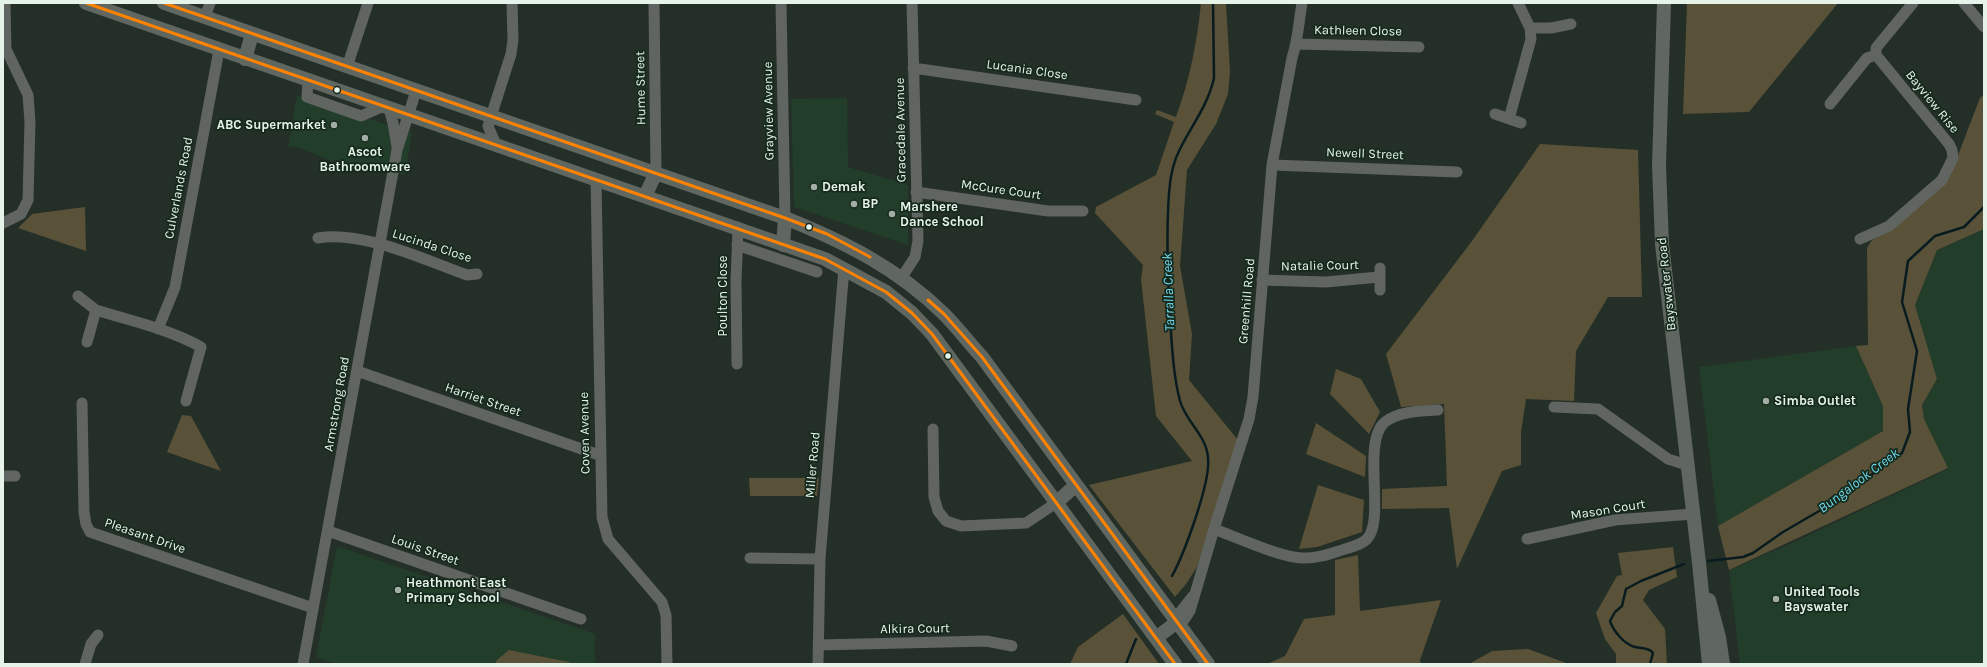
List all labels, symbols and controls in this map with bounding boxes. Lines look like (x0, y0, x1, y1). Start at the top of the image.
street label: Kathleen Close (1314, 22, 1402, 40)
street label: Hume Street (633, 51, 649, 125)
street label: Lucania Close (985, 57, 1069, 83)
street label: Grayview Avenue (760, 62, 778, 160)
street label: Bayview Rise (1902, 67, 1962, 137)
street label: Gracedale Avenue (892, 78, 910, 182)
unlabelled marker (332, 85, 342, 95)
place label: ABC Supermarket (217, 117, 326, 133)
marker: ABC Supermarket (329, 120, 339, 130)
marker: Ascot Bathroomware (360, 133, 370, 143)
street label: Culverlands Road (161, 136, 197, 240)
place label: Ascot Bathroomware (320, 144, 410, 175)
street label: Newell Street (1326, 145, 1404, 163)
street label: McCure Court (960, 177, 1042, 203)
place label: Demak (822, 179, 865, 195)
marker: Demak (809, 182, 819, 192)
place label: BP (862, 196, 878, 212)
marker: BP (849, 199, 859, 209)
place label: Marshere Dance School (900, 199, 984, 230)
marker: Marshere Dance School (887, 209, 897, 219)
unlabelled marker (804, 222, 814, 232)
street label: Lucinda Close (390, 226, 474, 266)
street label: Bayswater Road (1654, 236, 1680, 332)
water label: Tarralla Creek (1159, 252, 1179, 332)
street label: Poulton Close (715, 256, 731, 336)
street label: Greenhill Road (1235, 257, 1259, 345)
street label: Natalie Court (1281, 258, 1359, 274)
unlabelled marker (943, 351, 953, 361)
street label: Armstrong Road (321, 355, 353, 453)
street label: Harriet Street (443, 380, 523, 420)
street label: Coven Avenue (576, 392, 594, 474)
place label: Simba Outlet (1774, 393, 1856, 409)
marker: Simba Outlet (1761, 396, 1771, 406)
street label: Miller Road (802, 431, 824, 499)
water label: Bungalook Creek (1815, 445, 1903, 517)
street label: Mason Court (1569, 496, 1647, 524)
street label: Pleasant Drive (102, 515, 188, 557)
street label: Louis Street (389, 531, 461, 569)
place label: Heathmont East Primary School (406, 575, 506, 606)
place label: United Tools Bayswater (1784, 584, 1860, 615)
marker: Heathmont East Primary School (393, 585, 403, 595)
marker: United Tools Bayswater (1771, 594, 1781, 604)
street label: Alkira Court (880, 621, 950, 637)

